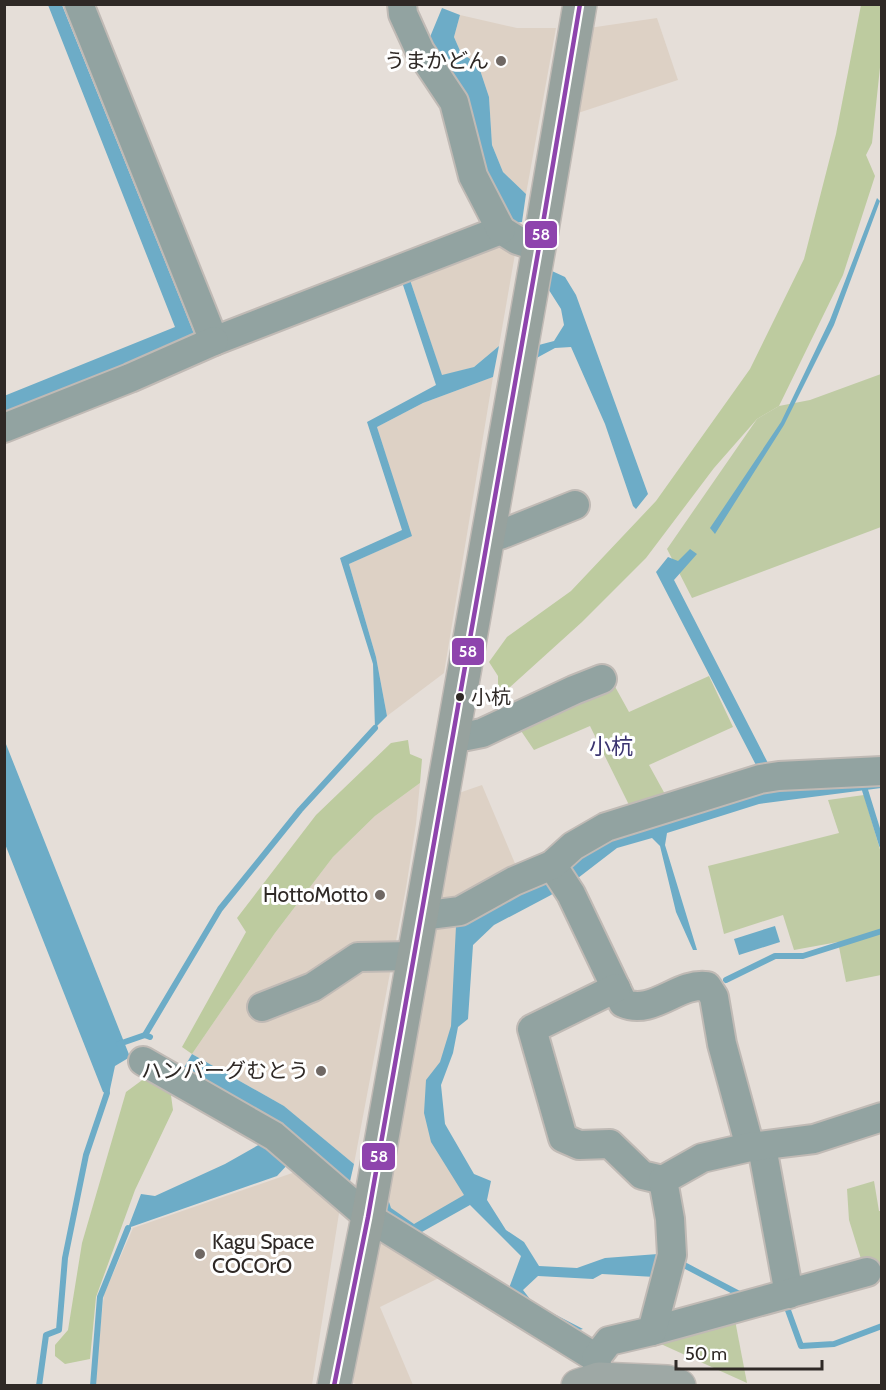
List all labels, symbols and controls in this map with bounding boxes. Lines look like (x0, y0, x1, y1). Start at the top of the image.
place label: うまかどん (384, 48, 489, 73)
marker: うまかどん (494, 54, 508, 68)
line badge: 58 (524, 220, 558, 249)
text: 58 (532, 225, 550, 244)
line badge: 58 (451, 637, 485, 666)
text: 58 (459, 642, 477, 661)
place label: 小杭 (471, 685, 511, 709)
marker: 小杭 (454, 691, 466, 703)
district label: 小杭 (589, 733, 633, 760)
place label: HottoMotto (263, 882, 368, 907)
marker: HottoMotto (373, 888, 387, 902)
place label: ハンバーグむとう (141, 1058, 309, 1083)
marker: ハンバーグむとう (314, 1064, 328, 1078)
line badge: 58 (361, 1142, 396, 1171)
text: 58 (370, 1147, 388, 1166)
place label: Kagu Space COCOrO (212, 1229, 314, 1278)
marker: Kagu Space COCOrO (193, 1247, 207, 1261)
scale bar (676, 1333, 822, 1371)
text: 50 m (685, 1343, 727, 1365)

